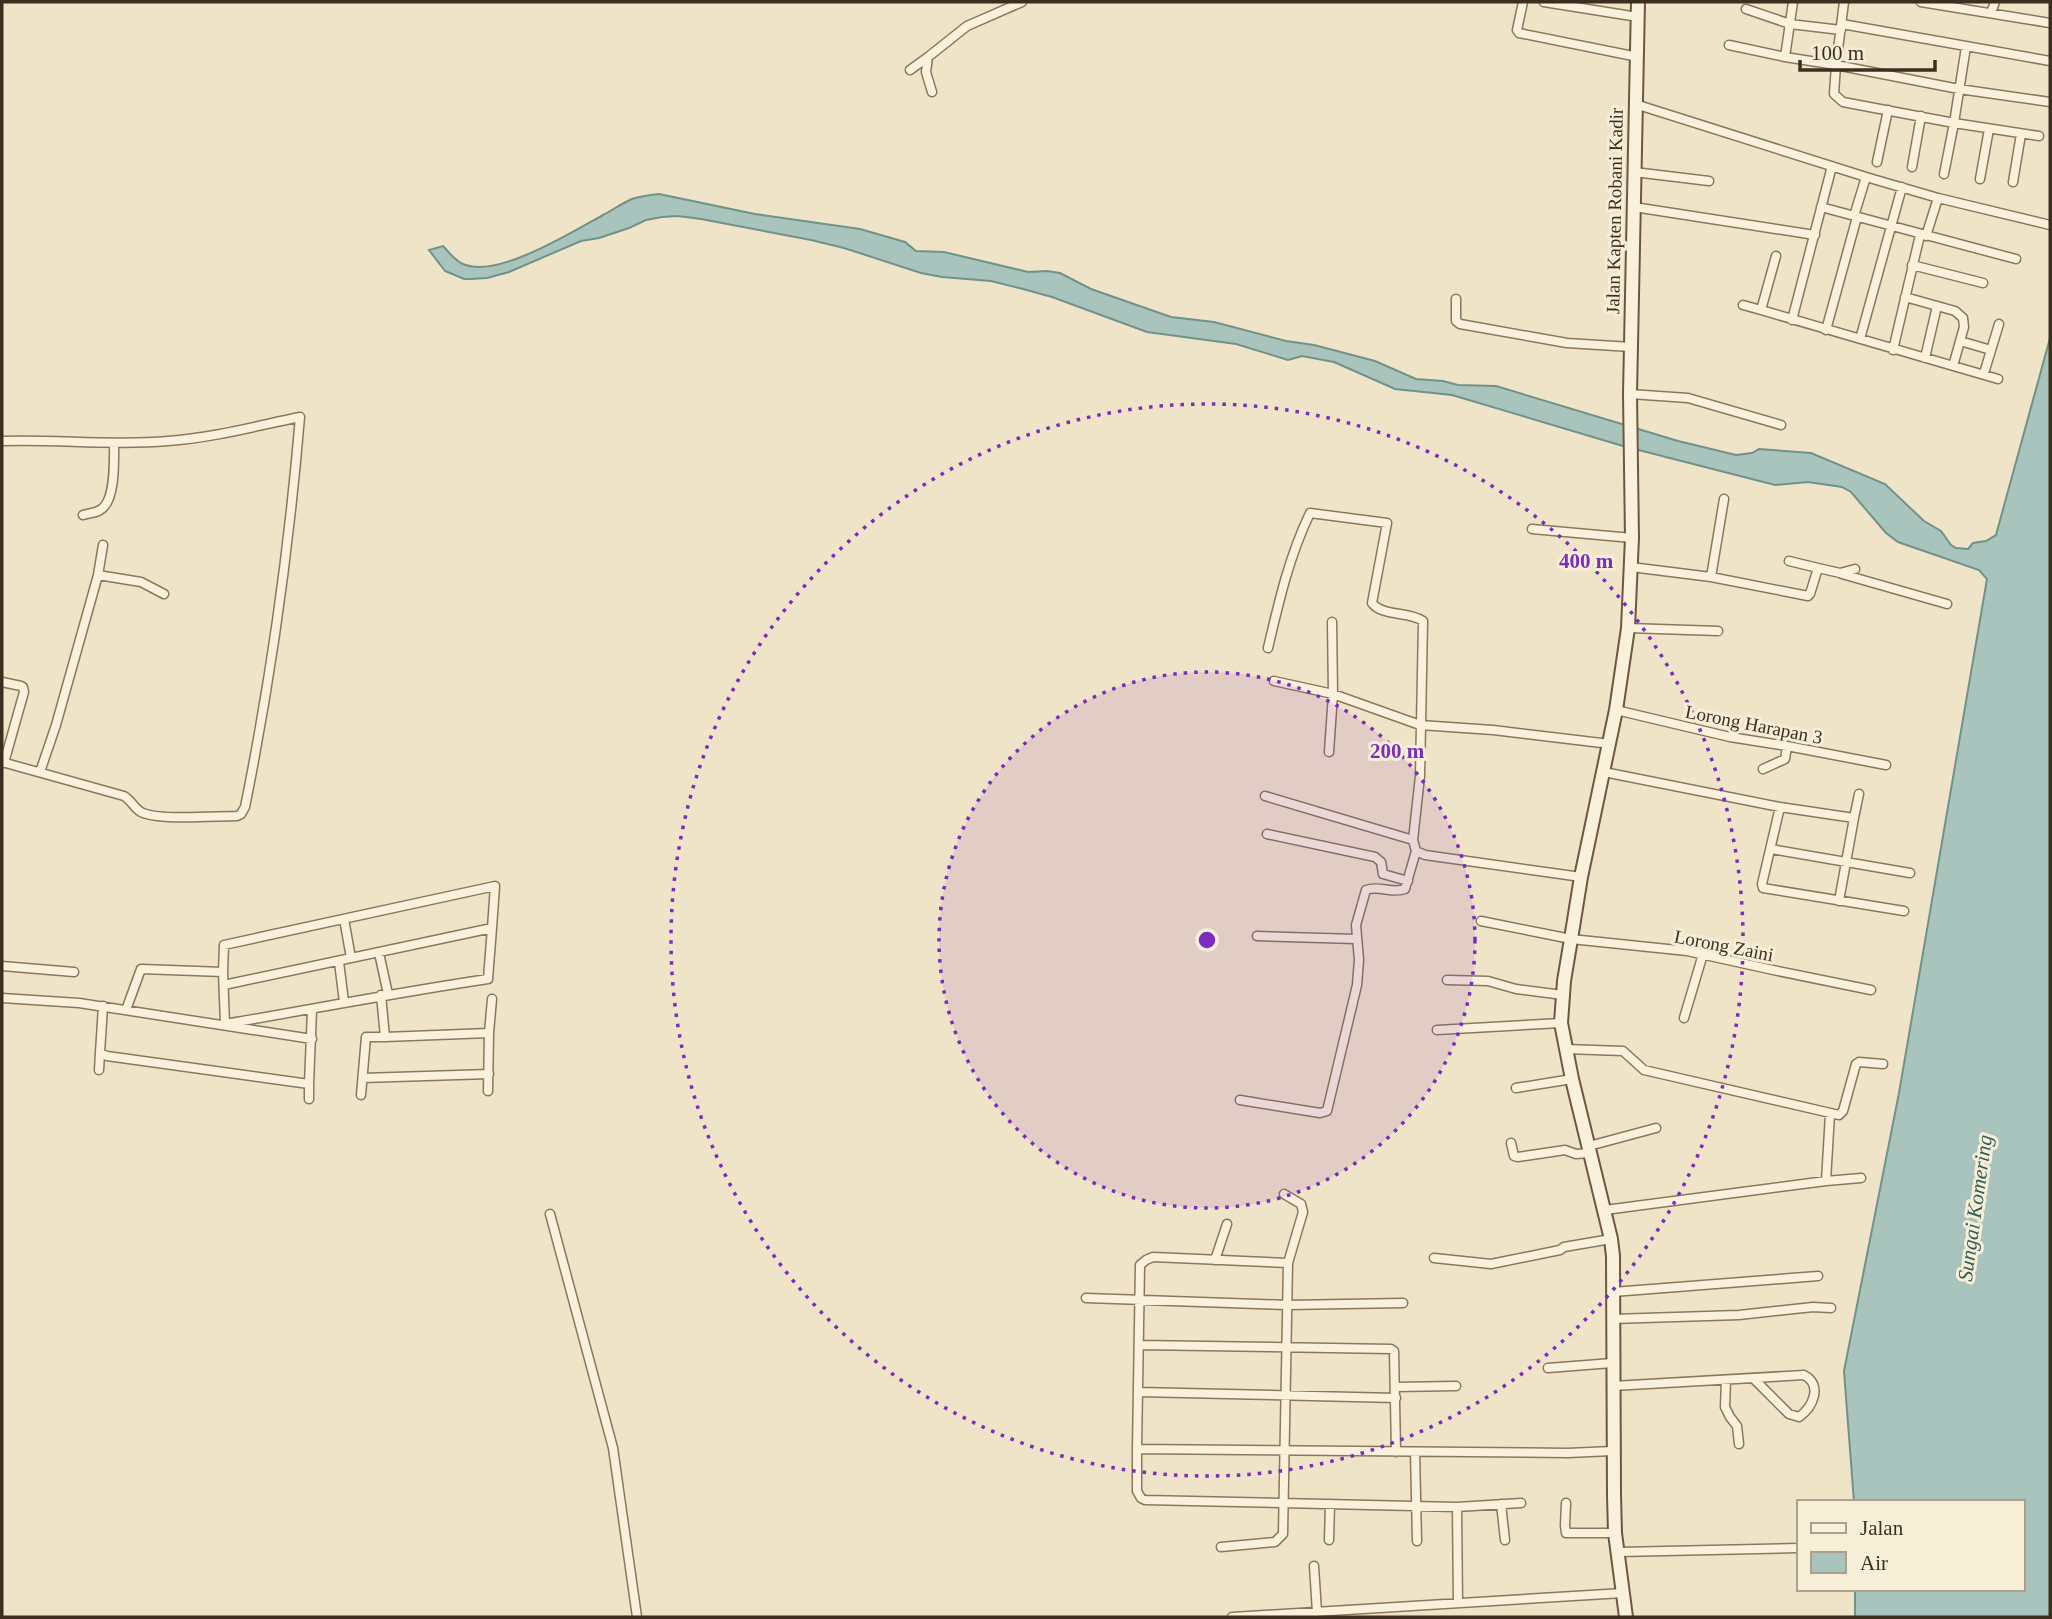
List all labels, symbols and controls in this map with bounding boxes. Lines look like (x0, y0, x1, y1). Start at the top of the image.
scale bar (1800, 28, 1935, 72)
text: 100 m (1811, 41, 1864, 65)
street label: Jalan Kapten Robani Kadir (1602, 107, 1627, 314)
text: 400 m (1559, 549, 1614, 573)
street label: Lorong Harapan 3 (1684, 701, 1824, 748)
text: 200 m (1370, 739, 1425, 763)
street label: Lorong Zaini (1672, 926, 1775, 965)
centre of rings (1195, 928, 1219, 952)
water label: Sungai Komering (1953, 1133, 1997, 1283)
legend (1797, 1500, 2024, 1591)
text: Jalan (1860, 1516, 1904, 1540)
text: Air (1860, 1551, 1888, 1575)

